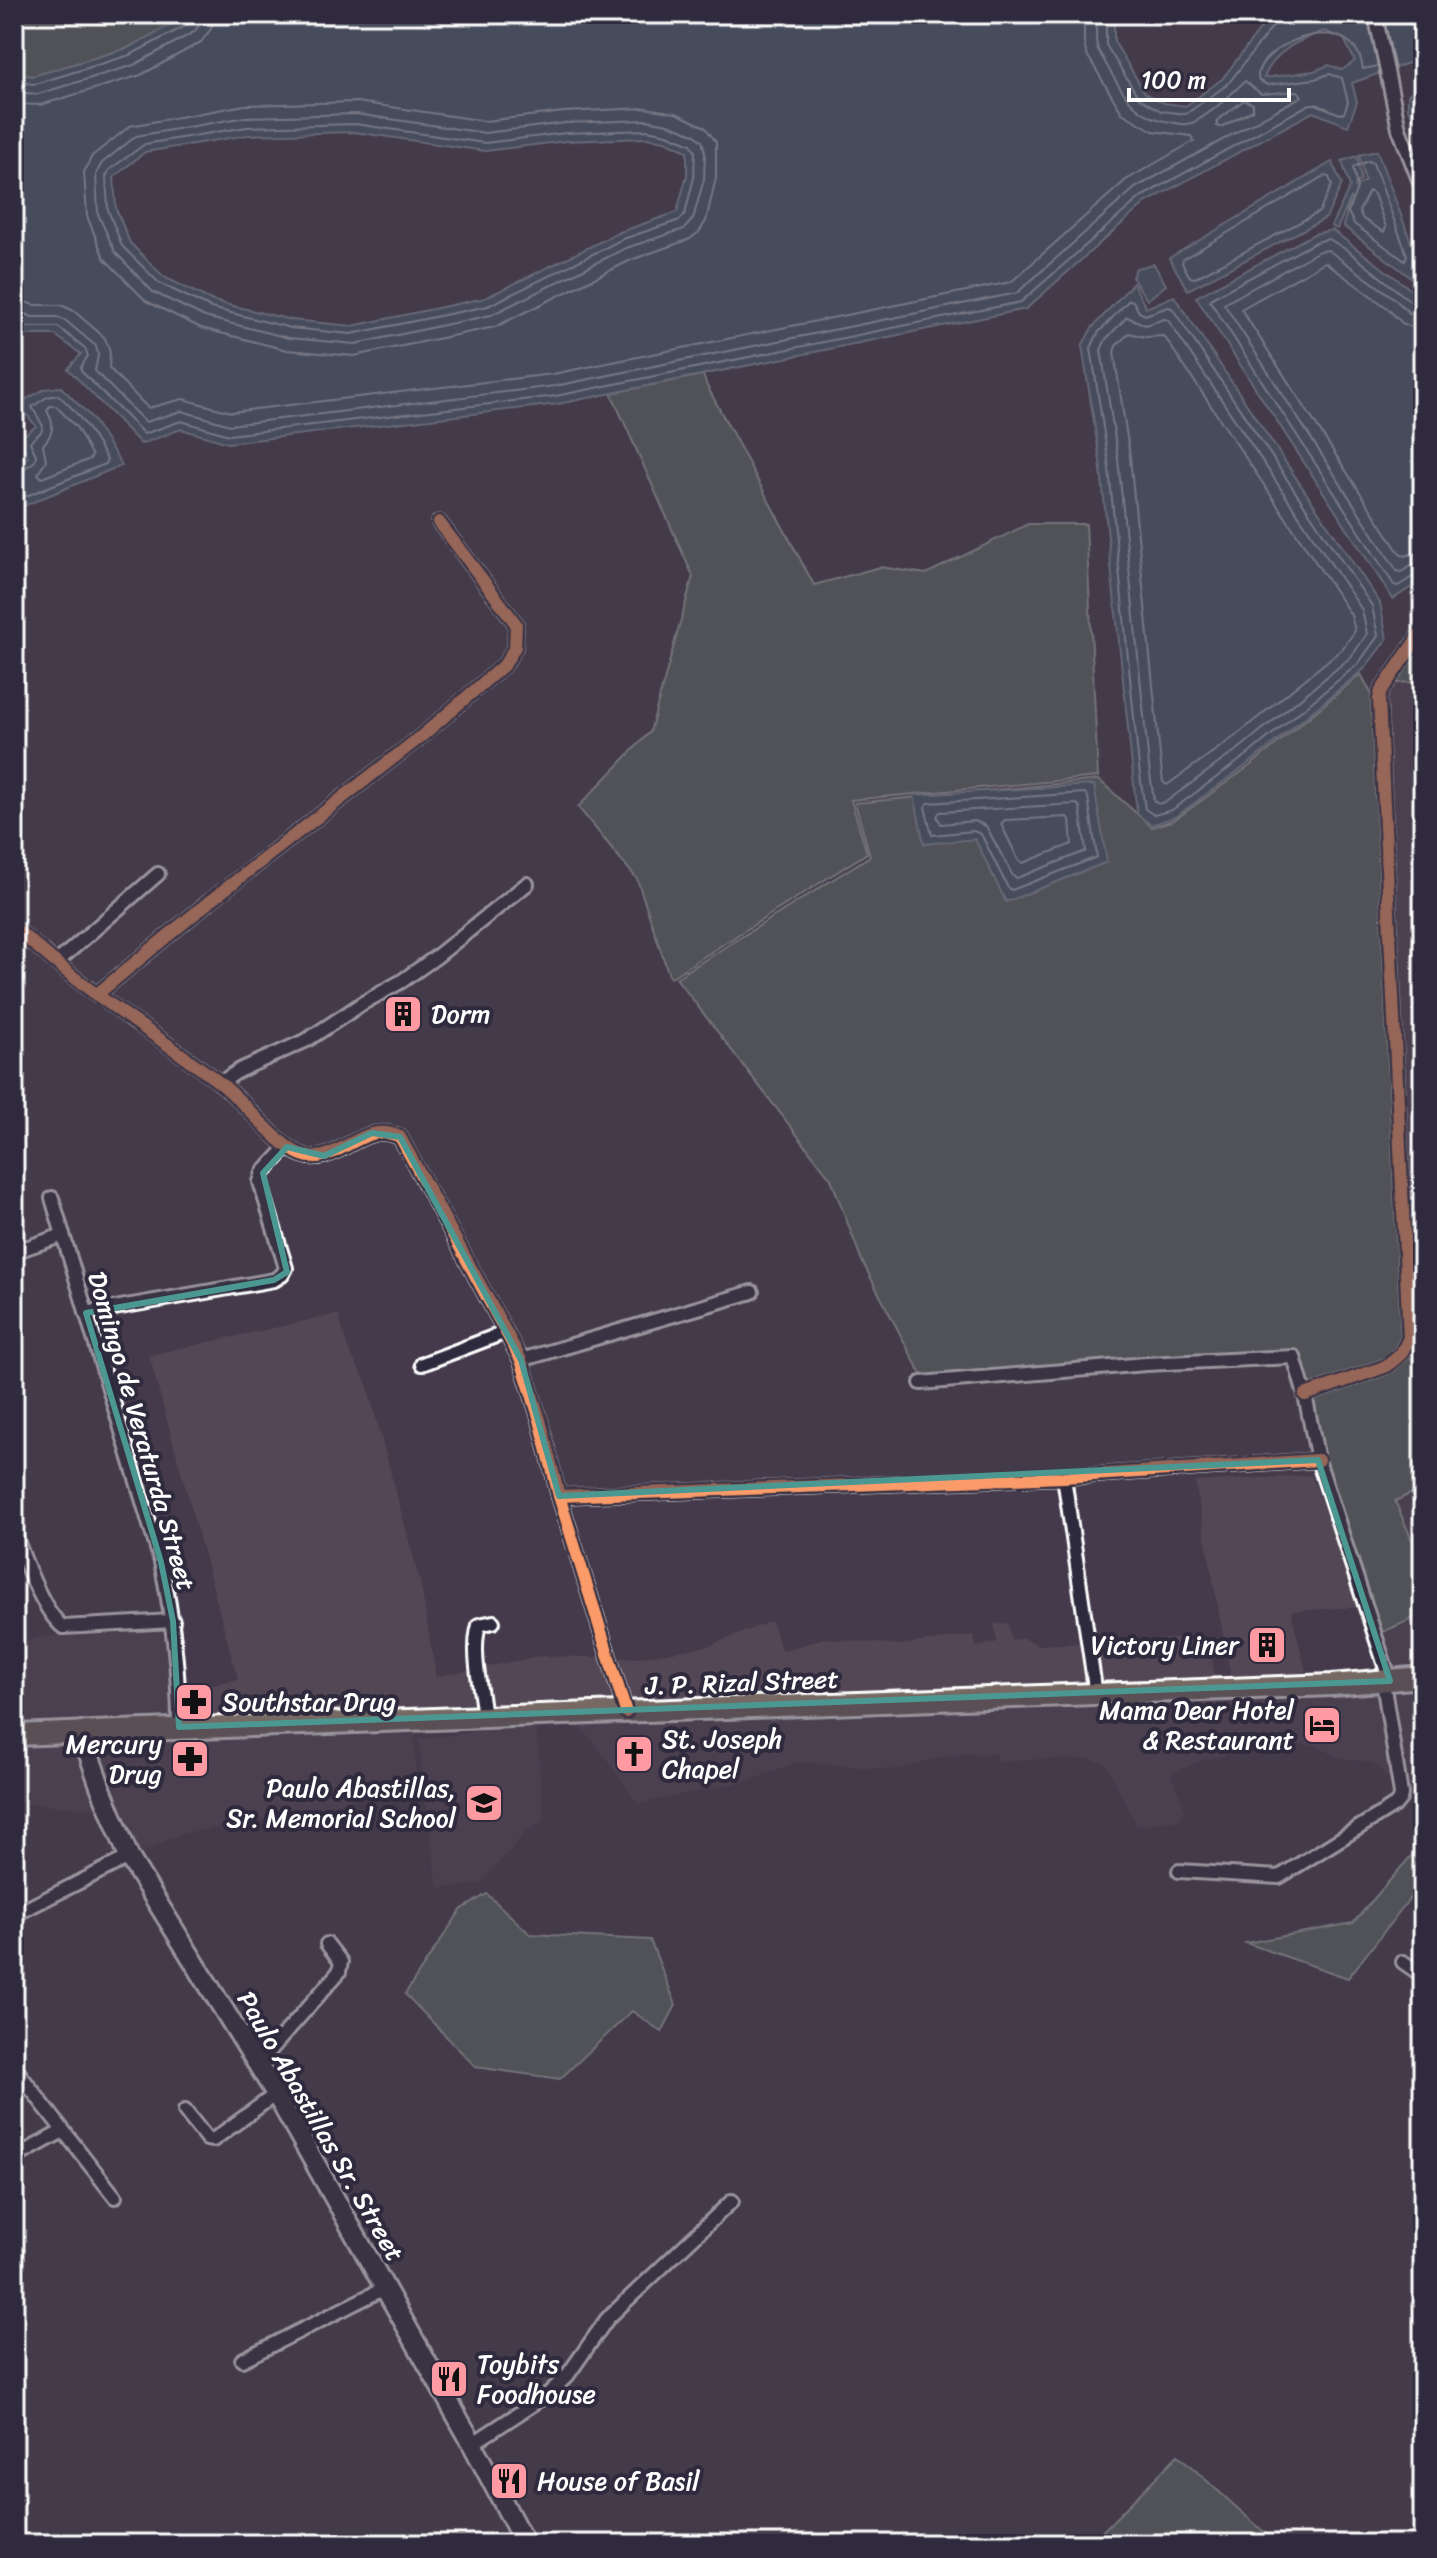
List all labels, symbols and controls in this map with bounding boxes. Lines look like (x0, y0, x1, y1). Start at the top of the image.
scale bar (1129, 52, 1289, 102)
text: 100 m (1141, 59, 1206, 101)
place label: Dorm (431, 991, 490, 1037)
building icon: Dorm (382, 993, 424, 1035)
street label: Domingo de Veraturda Street (74, 1266, 210, 1596)
place label: Victory Liner (1091, 1622, 1240, 1668)
building icon: Victory Liner (1246, 1624, 1288, 1666)
street label: J. P. Rizal Street (643, 1656, 840, 1708)
place label: Southstar Drug (222, 1679, 396, 1725)
pharmacy icon: Southstar Drug (173, 1681, 215, 1723)
place label: Mama Dear Hotel & Restaurant (1099, 1687, 1295, 1763)
hotel icon: Mama Dear Hotel & Restaurant (1301, 1704, 1343, 1746)
place label: St. Joseph Chapel (662, 1716, 782, 1792)
place label: Mercury Drug (66, 1721, 162, 1797)
church icon: St. Joseph Chapel (613, 1733, 655, 1775)
pharmacy icon: Mercury Drug (169, 1738, 211, 1780)
place label: Paulo Abastillas, Sr. Memorial School (226, 1765, 457, 1841)
school or university icon: Paulo Abastillas, Sr. Memorial School (463, 1782, 505, 1824)
street label: Paulo Abastillas Sr. Street (224, 1982, 418, 2270)
place label: Toybits Foodhouse (477, 2341, 596, 2417)
restaurant icon: Toybits Foodhouse (428, 2358, 470, 2400)
place label: House of Basil (537, 2458, 700, 2504)
restaurant icon: House of Basil (488, 2460, 530, 2502)

